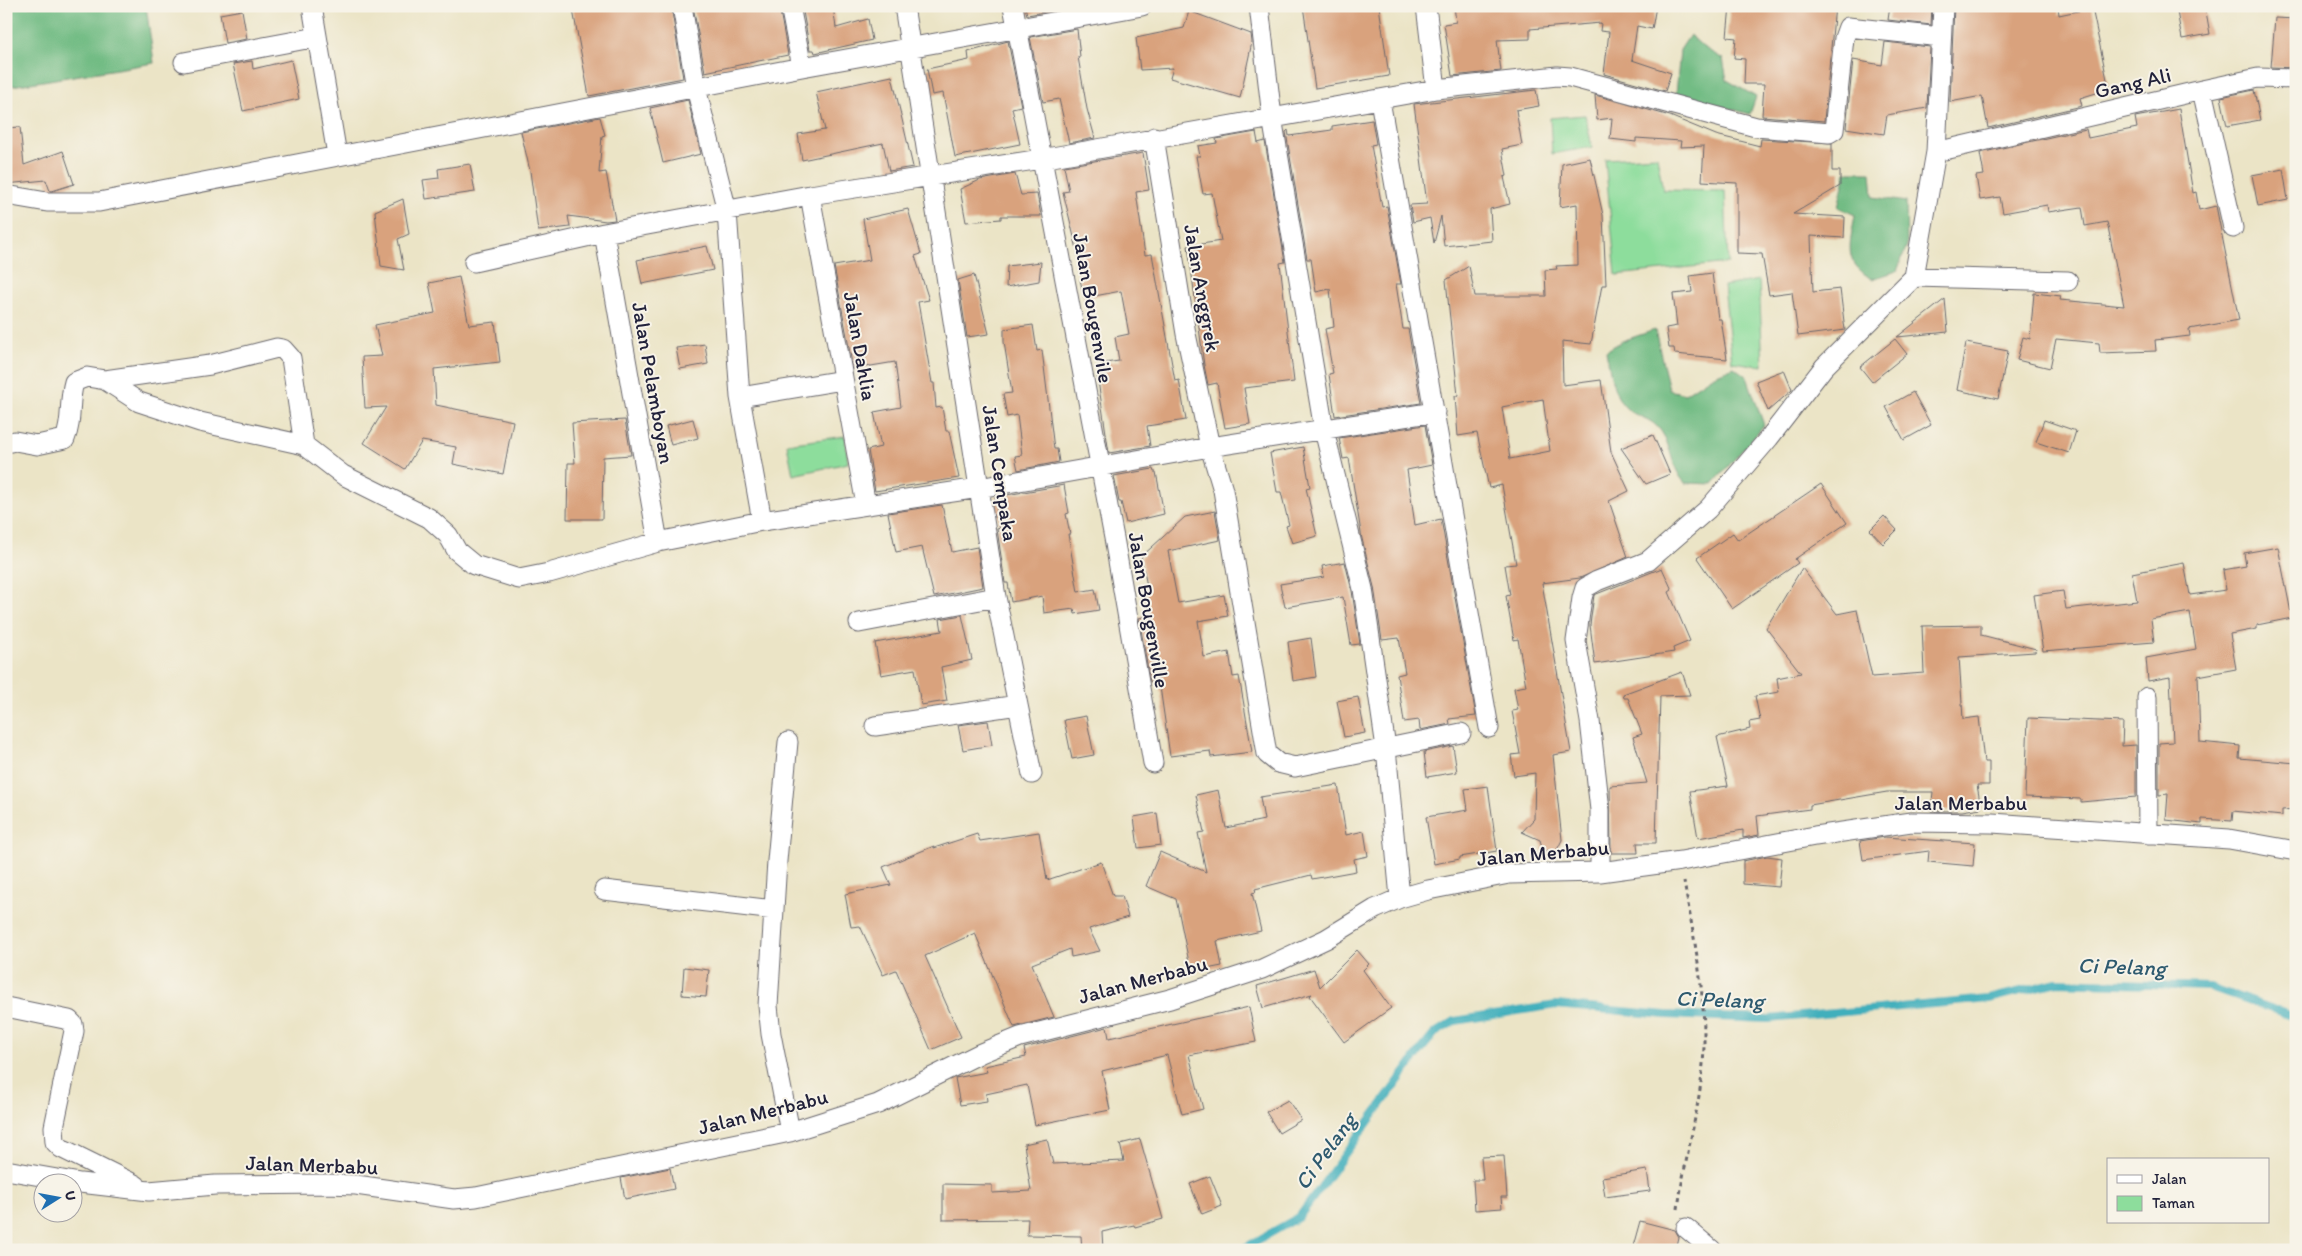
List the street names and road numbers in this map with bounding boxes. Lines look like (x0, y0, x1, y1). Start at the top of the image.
street label: Gang Ali (2092, 62, 2173, 103)
street label: Jalan Anggrek (1179, 222, 1226, 354)
street label: Jalan Bougenvile (1068, 231, 1119, 385)
street label: Jalan Dahlia (839, 290, 882, 402)
street label: Jalan Pelamboyan (627, 300, 680, 466)
street label: Jalan Cempaka (977, 403, 1024, 543)
street label: Jalan Bougenville (1123, 530, 1176, 690)
street label: Jalan Merbabu (1895, 790, 2027, 815)
street label: Jalan Merbabu (1476, 834, 1610, 871)
street label: Jalan Merbabu (1076, 950, 1210, 1009)
street label: Jalan Merbabu (696, 1083, 830, 1140)
street label: Jalan Merbabu (245, 1150, 379, 1179)

